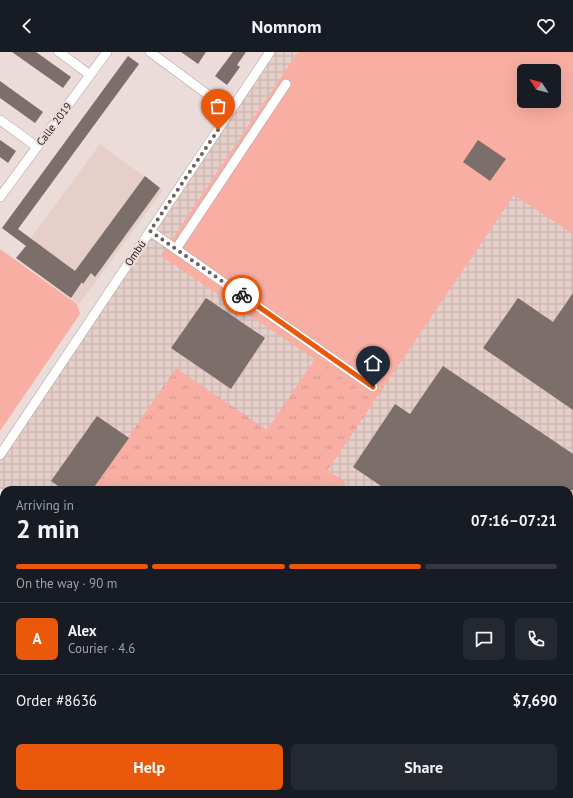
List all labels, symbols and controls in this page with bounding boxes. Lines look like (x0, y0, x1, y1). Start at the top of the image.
icon: back (16, 15, 38, 37)
text: Nomnom (252, 15, 321, 38)
icon: heart (535, 15, 557, 37)
north arrow (517, 64, 561, 108)
map controls (517, 64, 561, 108)
pin (201, 89, 235, 130)
icon: bag (207, 95, 229, 117)
street label: Calle 2019 (33, 100, 75, 148)
street label: Ombú (121, 237, 149, 269)
courier (222, 275, 262, 315)
icon: bike (231, 284, 253, 306)
pin (356, 346, 390, 387)
icon: home (362, 352, 384, 374)
text: Arriving in (16, 497, 74, 514)
text: 07:16–07:21 (471, 511, 557, 530)
text: 2 min (16, 512, 79, 545)
text: On the way · 90 m (16, 575, 117, 592)
button: chat (463, 618, 505, 660)
button: phone (515, 618, 557, 660)
text: Alex (68, 621, 97, 640)
text: A (32, 629, 42, 648)
text: Courier · 4.6 (68, 640, 135, 657)
text: Order #8636 (16, 691, 97, 710)
text: $7,690 (512, 691, 557, 710)
button: Help (16, 744, 283, 790)
button: Share (291, 744, 557, 790)

